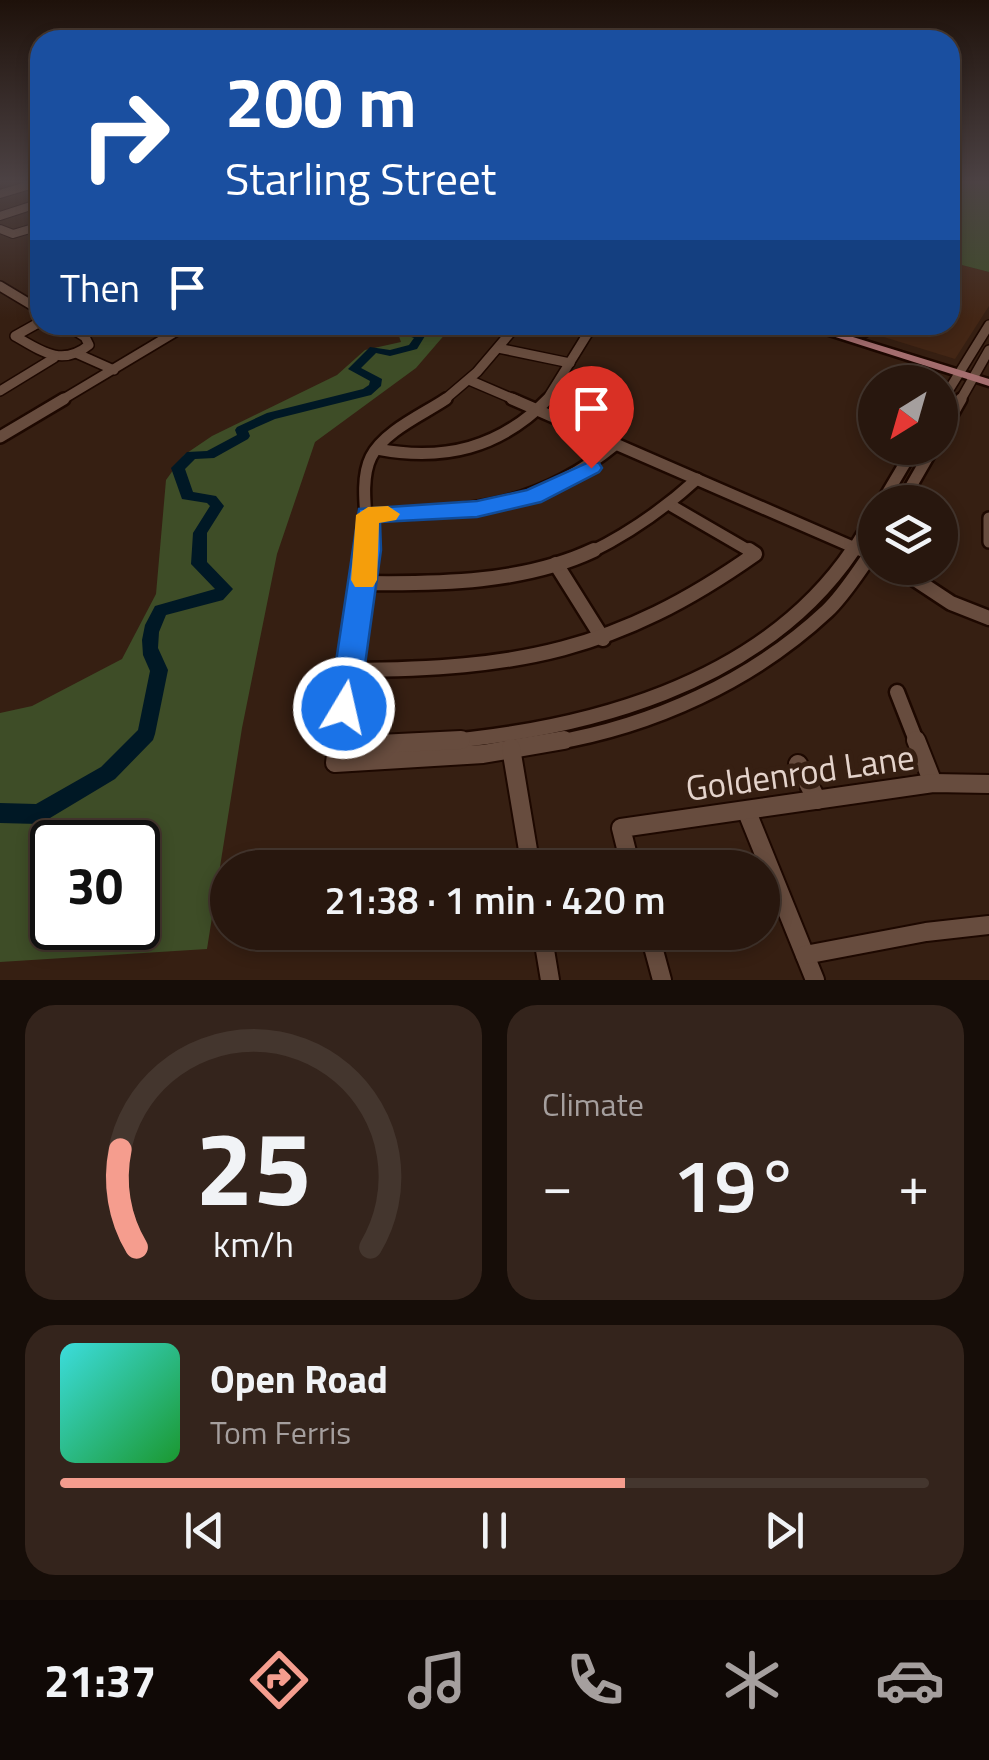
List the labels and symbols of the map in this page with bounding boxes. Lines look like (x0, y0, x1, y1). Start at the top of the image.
north arrow (858, 365, 958, 465)
pin (549, 366, 634, 469)
position arrow (292, 656, 396, 760)
street label: Goldenrod Lane (682, 729, 918, 815)
speed limit sign: 30 (30, 820, 160, 950)

